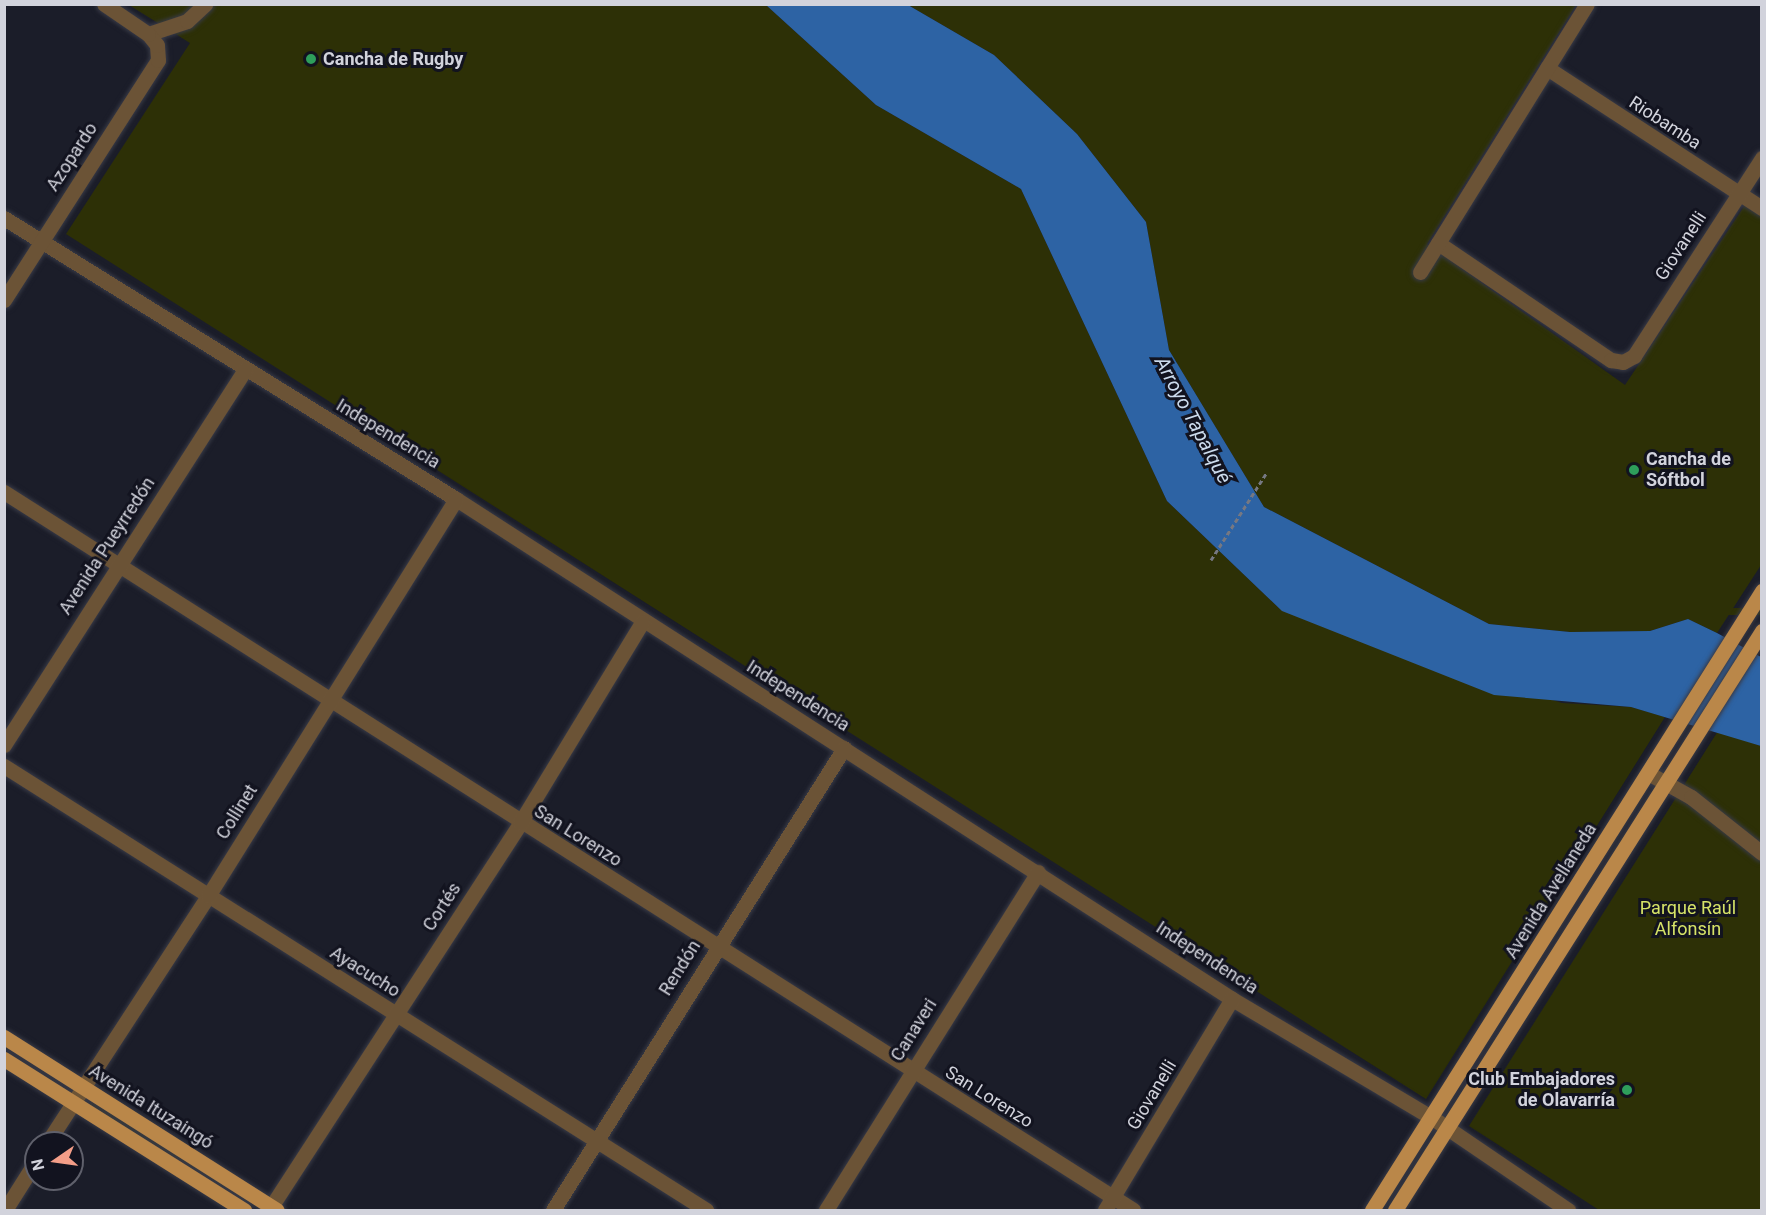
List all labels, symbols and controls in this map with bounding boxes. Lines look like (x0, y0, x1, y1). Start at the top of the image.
place label: Cancha de Rugby (323, 48, 463, 70)
marker: Cancha de Rugby (304, 52, 318, 66)
street label: Riobamba (1625, 92, 1705, 154)
street label: Azopardo (42, 119, 102, 195)
street label: Giovanelli (1651, 208, 1711, 284)
water label: Arroyo Tapalqué (1149, 352, 1237, 488)
street label: Independencia (332, 395, 444, 473)
place label: Cancha de Sóftbol (1646, 449, 1731, 492)
marker: Cancha de Sóftbol (1627, 463, 1641, 477)
street label: Avenida Pueyrredón (55, 473, 159, 619)
street label: Independencia (743, 656, 853, 736)
street label: Collinet (212, 781, 262, 843)
street label: San Lorenzo (530, 801, 626, 871)
street label: Avenida Avellaneda (1501, 819, 1601, 963)
street label: Cortés (418, 879, 466, 935)
park label: Parque Raúl Alfonsín (1640, 898, 1736, 940)
street label: Independencia (1152, 917, 1262, 999)
street label: Rendón (655, 936, 705, 1000)
street label: Ayacucho (326, 942, 404, 1002)
street label: Canaveri (886, 995, 942, 1065)
street label: Giovanelli (1123, 1056, 1181, 1134)
street label: Avenida Ituzaingó (85, 1060, 217, 1154)
street label: San Lorenzo (941, 1062, 1037, 1132)
place label: Club Embajadores de Olavarría (1468, 1069, 1615, 1112)
marker: Club Embajadores de Olavarría (1620, 1083, 1634, 1097)
north arrow (24, 1131, 84, 1191)
text: N (27, 1157, 48, 1172)

